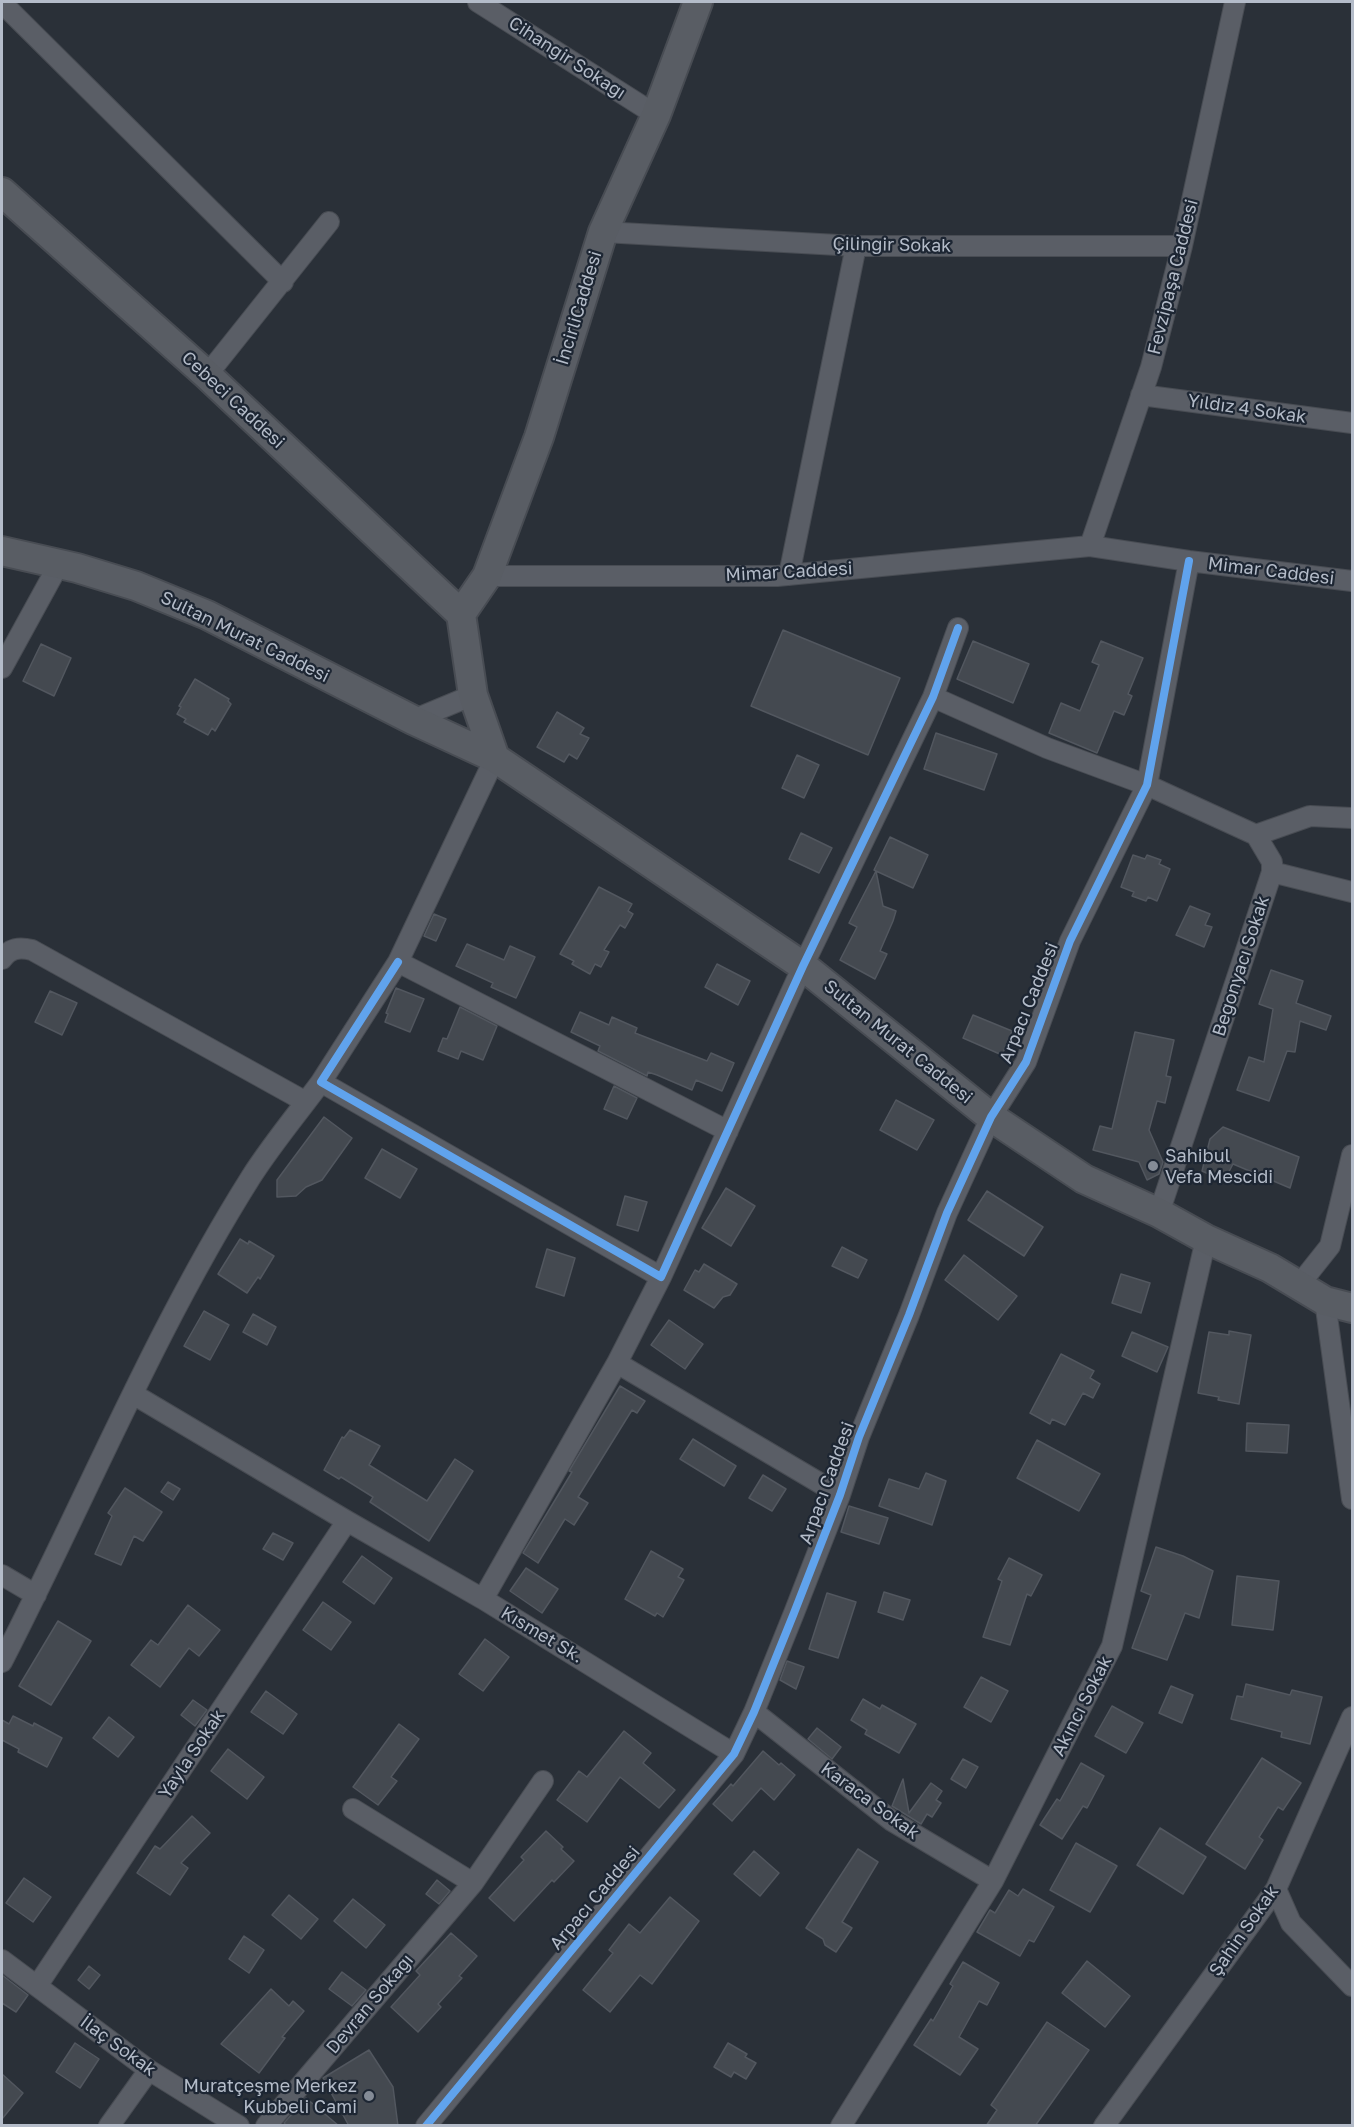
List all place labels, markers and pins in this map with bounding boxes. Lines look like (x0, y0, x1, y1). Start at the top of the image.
place label: Sahibul Vefa Mescidi (1165, 1145, 1273, 1188)
marker: Sahibul Vefa Mescidi (1146, 1159, 1160, 1173)
place label: Muratçeşme Merkez Kubbeli Cami (184, 2075, 357, 2118)
marker: Muratçeşme Merkez Kubbeli Cami (362, 2089, 376, 2103)

